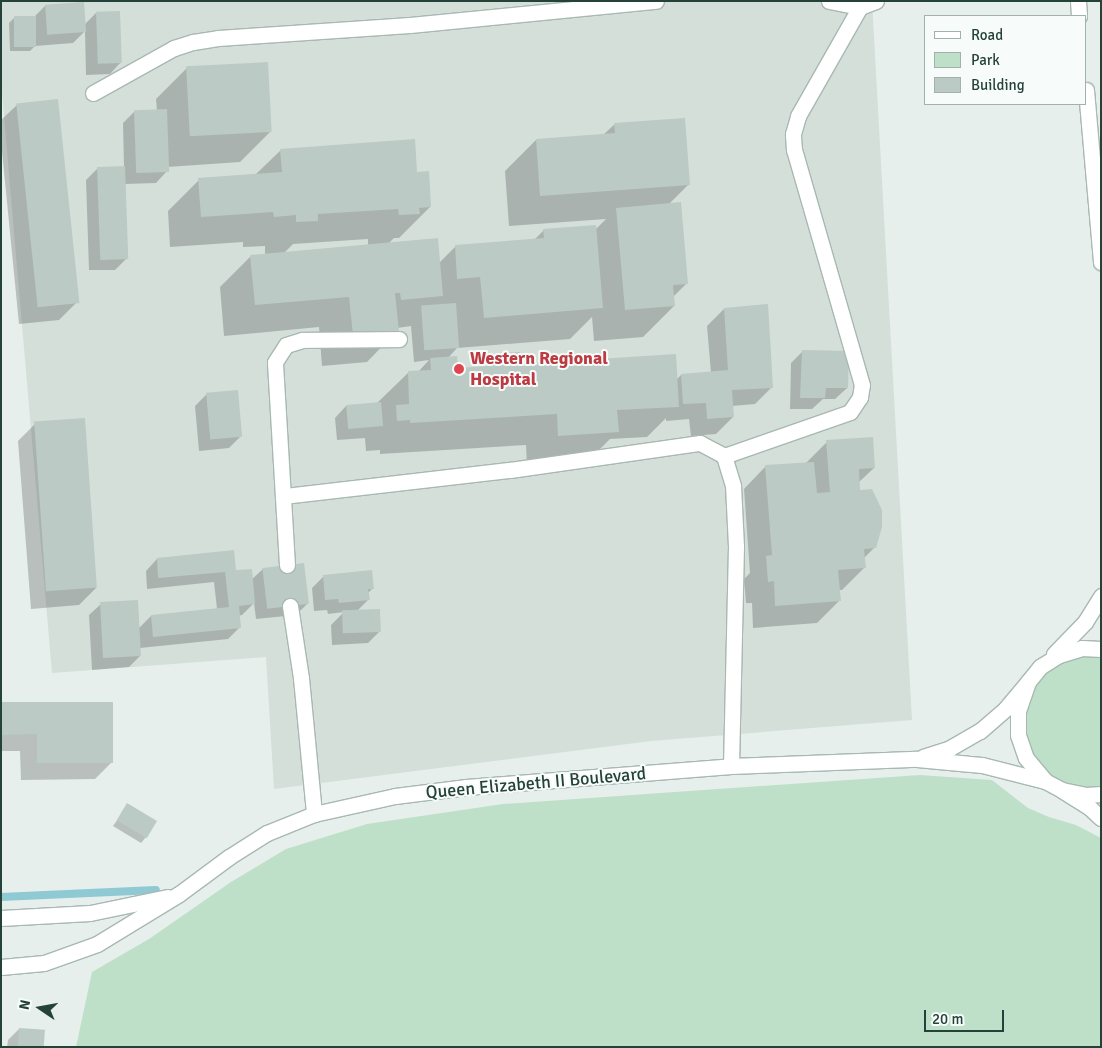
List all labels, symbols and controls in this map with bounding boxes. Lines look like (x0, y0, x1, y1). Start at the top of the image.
legend (924, 15, 1087, 105)
text: Road (971, 26, 1003, 44)
text: Park (971, 51, 1000, 69)
text: Building (971, 76, 1025, 94)
place label: Western Regional Hospital (470, 348, 608, 390)
marker: Western Regional Hospital (452, 362, 466, 376)
street label: Queen Elizabeth II Boulevard (425, 763, 647, 803)
north arrow (15, 983, 65, 1033)
text: N (16, 998, 34, 1011)
scale bar (927, 1000, 1007, 1032)
text: 20 m (932, 1010, 963, 1028)

